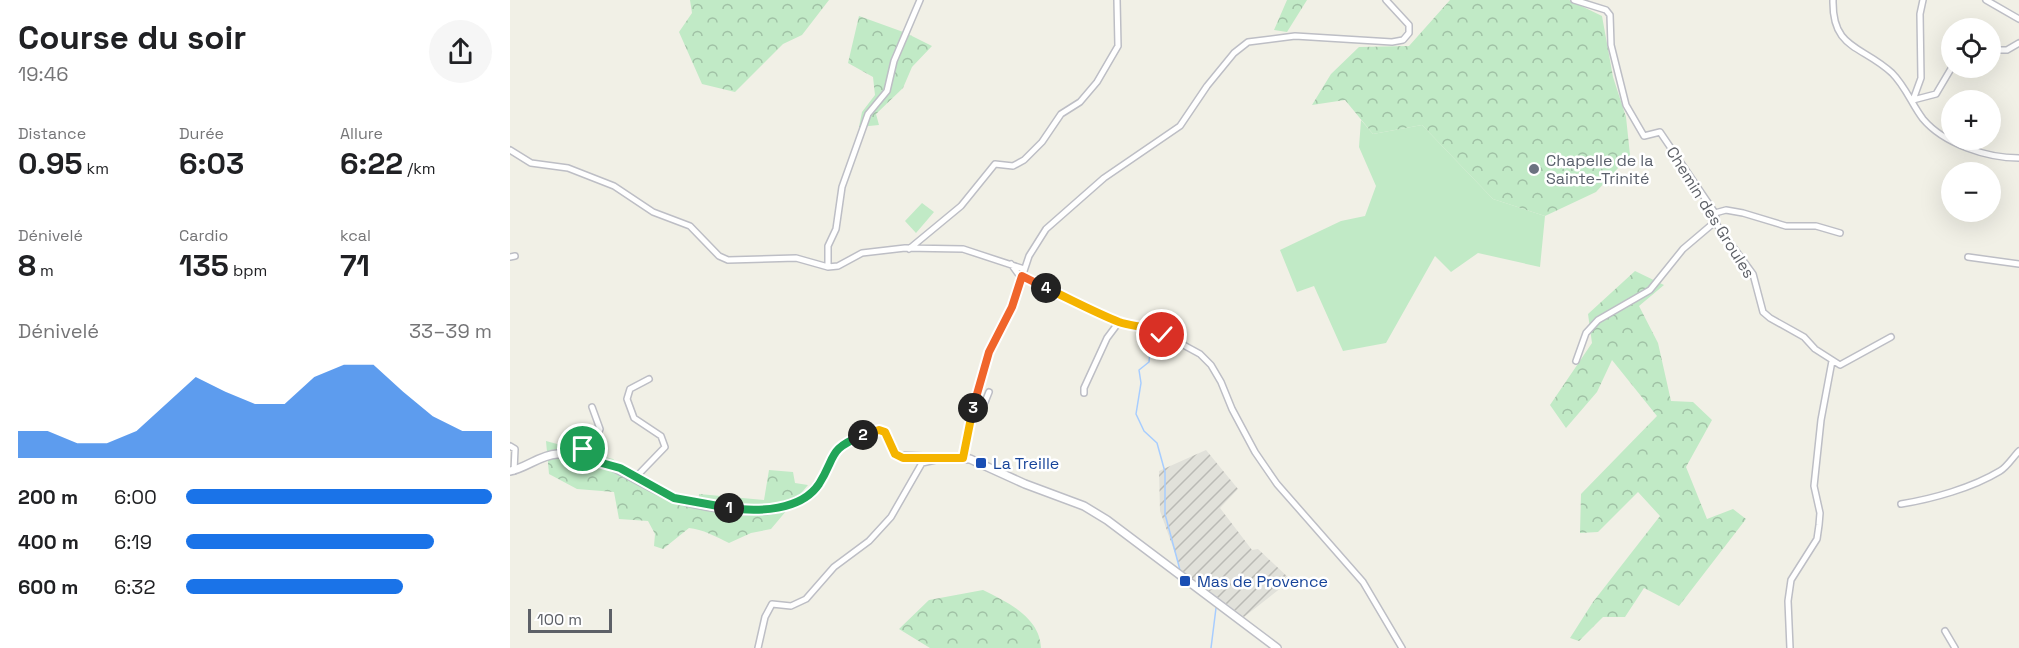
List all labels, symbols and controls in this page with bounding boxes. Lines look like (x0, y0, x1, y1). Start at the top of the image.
text: Course du soir (18, 17, 246, 59)
map controls (1941, 18, 2001, 222)
button: locate (1941, 18, 2001, 78)
button: share (429, 20, 492, 83)
text: 19:46 (18, 61, 68, 87)
button: + (1941, 90, 2001, 150)
text: Distance (18, 123, 86, 144)
text: Durée (179, 123, 224, 144)
text: Allure (340, 123, 383, 144)
street label: Chemin des Groules (1662, 143, 1760, 282)
text: 0.95 (18, 144, 83, 183)
text: 6:03 (179, 144, 244, 183)
text: 6:22 (340, 144, 403, 183)
place label: Chapelle de la Sainte-Trinité (1546, 150, 1654, 189)
text: km (83, 158, 109, 179)
text: /km (403, 158, 436, 179)
marker: Chapelle de la Sainte-Trinité (1527, 162, 1541, 176)
button: − (1941, 162, 2001, 222)
text: Dénivelé (18, 225, 83, 246)
text: Cardio (179, 225, 228, 246)
text: kcal (340, 225, 371, 246)
text: 8 (18, 246, 36, 285)
text: 135 (179, 246, 229, 285)
text: 71 (340, 246, 370, 285)
text: m (36, 260, 54, 281)
text: bpm (229, 260, 267, 281)
pin: 4 (1031, 273, 1061, 303)
text: 4 (1041, 277, 1051, 298)
pin (1136, 309, 1187, 360)
text: Dénivelé (18, 318, 99, 344)
text: 33–39 m (409, 318, 492, 344)
icon: check (1145, 318, 1178, 351)
pin: 3 (958, 393, 988, 423)
text: 3 (968, 397, 978, 418)
pin: 2 (848, 420, 878, 450)
pin (557, 423, 608, 474)
text: 2 (858, 424, 868, 445)
icon: arrive (566, 432, 599, 465)
place label: La Treille (993, 453, 1059, 474)
marker: La Treille (974, 456, 988, 470)
text: 200 m (18, 484, 78, 510)
text: 6:00 (114, 484, 157, 510)
pin: 1 (714, 493, 744, 523)
text: 1 (725, 497, 733, 518)
text: 400 m (18, 529, 79, 555)
text: 6:19 (114, 529, 152, 555)
place label: Mas de Provence (1197, 571, 1328, 592)
text: 600 m (18, 574, 78, 600)
text: 6:32 (114, 574, 155, 600)
marker: Mas de Provence (1178, 574, 1192, 588)
scale bar (528, 606, 612, 634)
text: 100 m (537, 609, 582, 630)

